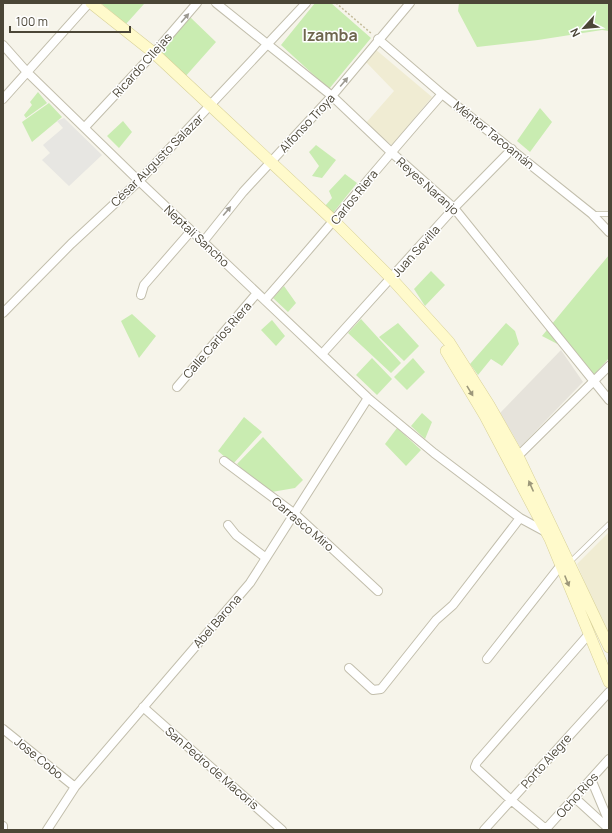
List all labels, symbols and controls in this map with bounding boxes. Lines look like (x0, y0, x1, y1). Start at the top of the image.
scale bar (10, 8, 130, 34)
north arrow (564, 8, 604, 48)
one-way arrow (180, 12, 189, 23)
text: 100 m (16, 13, 48, 30)
district label: Izamba (302, 24, 358, 46)
text: N (566, 26, 583, 40)
street label: Ricardo Cllejas (108, 29, 176, 101)
one-way arrow (339, 76, 348, 87)
street label: Alfonso Troya (275, 90, 339, 156)
street label: Méntor Tacoamán (450, 97, 538, 173)
street label: César Augusto Salazar (107, 109, 208, 210)
street label: Reyes Naranjo (393, 153, 463, 219)
street label: Carlos Riera (327, 166, 381, 228)
street label: Neptali Sancho (161, 201, 233, 271)
one-way arrow (223, 206, 232, 217)
street label: Juan Sevilla (388, 221, 444, 281)
street label: Calle Carlos Riera (179, 298, 255, 382)
one-way arrow (466, 385, 473, 397)
one-way arrow (528, 480, 534, 491)
street label: Carrasco Miro (268, 493, 338, 555)
one-way arrow (564, 576, 570, 587)
street label: Abel Barona (189, 591, 245, 651)
street label: San Pedro de Macoris (162, 723, 262, 813)
street label: Porto Alegre (517, 730, 575, 792)
street label: Jose Cobo (11, 733, 67, 783)
street label: Ocho Rios (552, 769, 602, 821)

